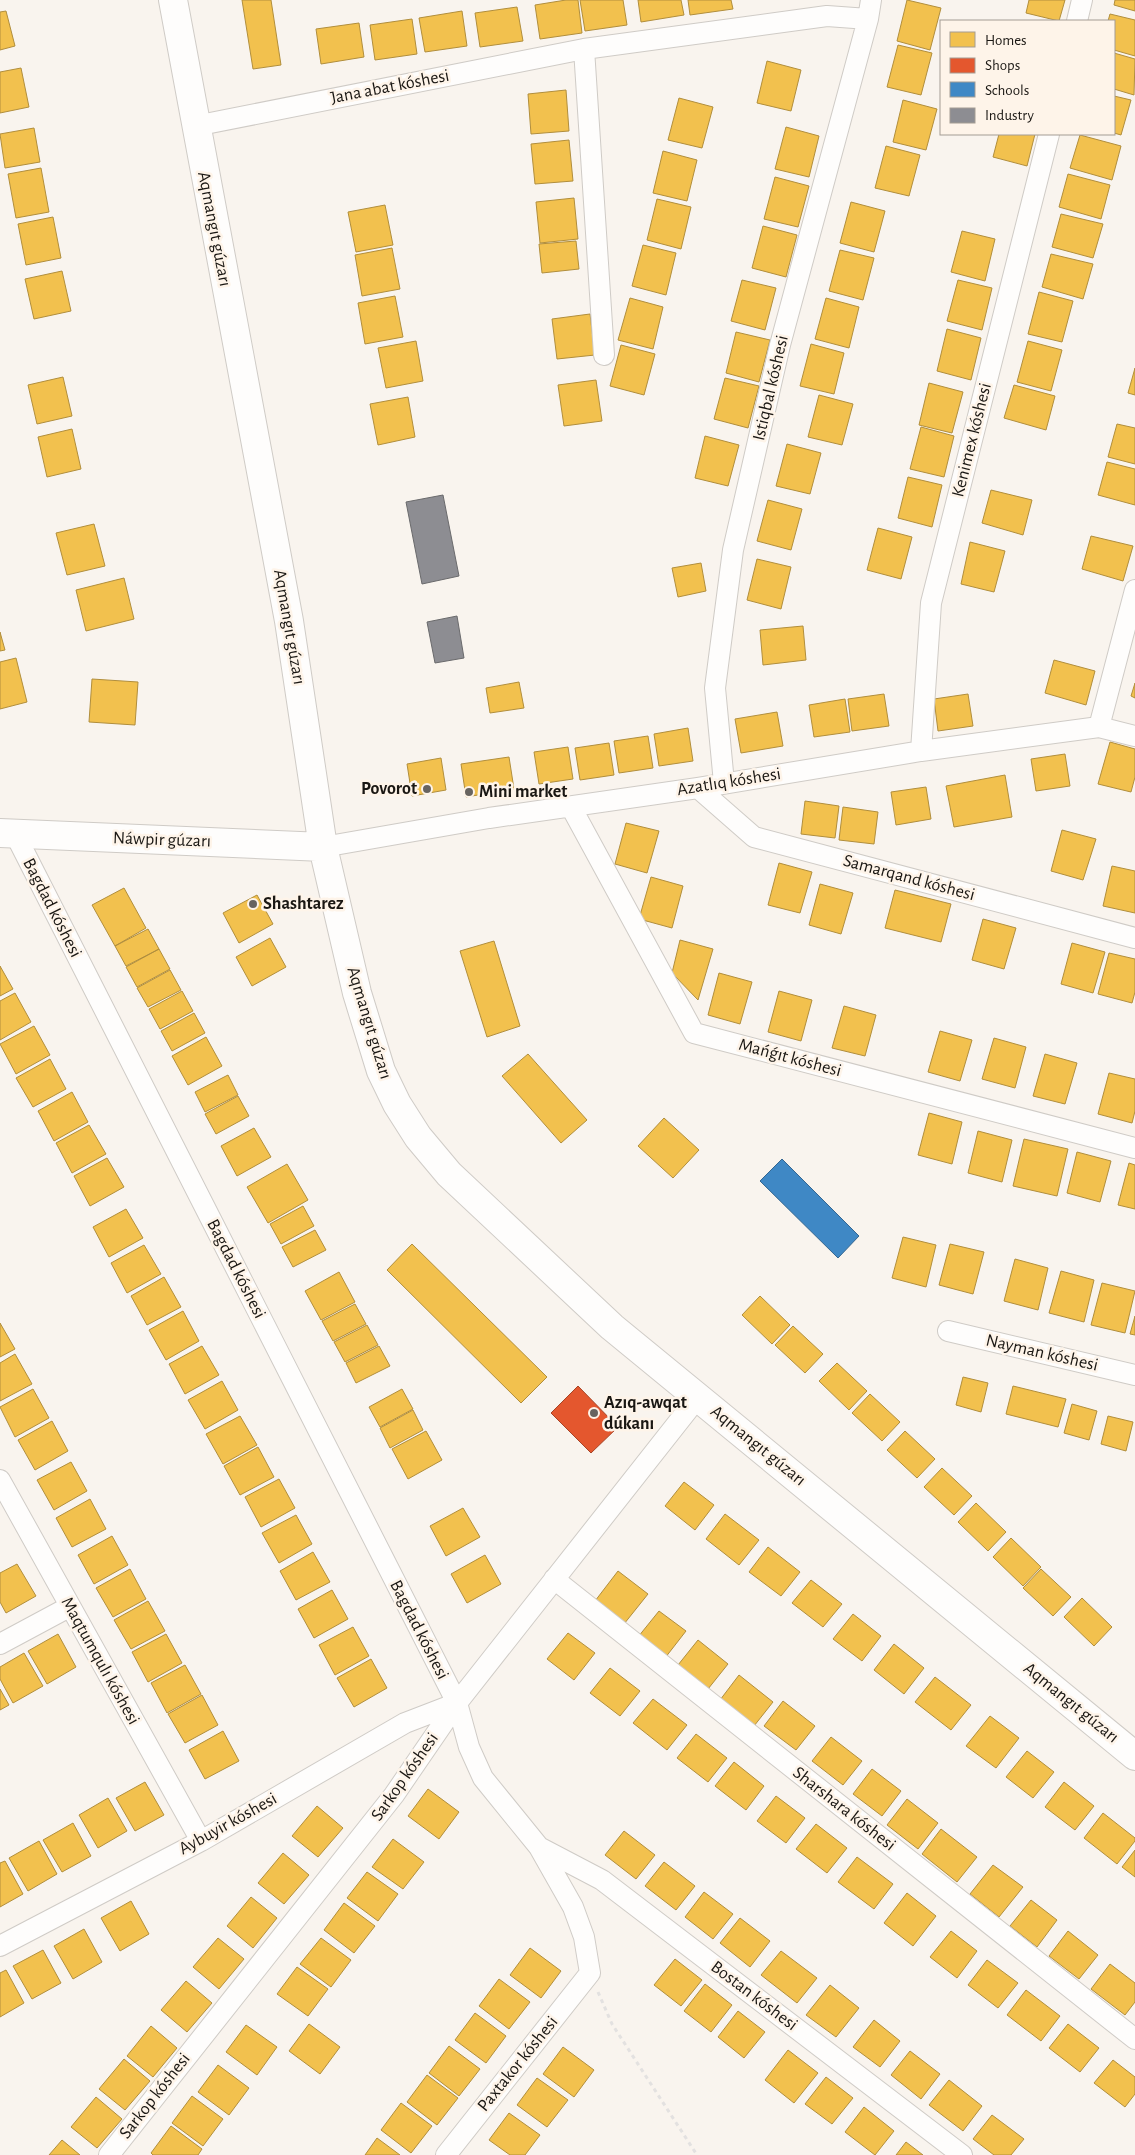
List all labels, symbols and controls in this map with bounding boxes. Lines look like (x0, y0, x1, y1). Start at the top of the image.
legend (940, 20, 1115, 135)
text: Homes (985, 33, 1027, 48)
text: Shops (985, 58, 1020, 73)
street label: Jana abat kóshesi (329, 67, 451, 107)
text: Schools (985, 83, 1029, 98)
text: Industry (985, 108, 1034, 123)
street label: Aqmangıt gúzarı (194, 170, 234, 288)
street label: Istiqbal kóshesi (750, 334, 792, 442)
street label: Kenimex kóshesi (949, 381, 995, 499)
street label: Aqmangıt gúzarı (270, 568, 308, 686)
street label: Azatlıq kóshesi (676, 765, 782, 799)
place label: Povorot (361, 780, 417, 798)
marker: Povorot (421, 783, 433, 795)
place label: Mini market (479, 783, 567, 801)
marker: Mini market (463, 786, 475, 798)
street label: Náwpir gúzarı (113, 829, 211, 851)
street label: Samarqand kóshesi (841, 852, 977, 904)
street label: Bagdad kóshesi (19, 855, 85, 961)
place label: Shashtarez (263, 895, 344, 913)
marker: Shashtarez (247, 898, 259, 910)
street label: Aqmangıt gúzarı (343, 965, 395, 1081)
street label: Mańǵıt kóshesi (737, 1036, 843, 1080)
street label: Bagdad kóshesi (203, 1216, 269, 1322)
street label: Nayman kóshesi (984, 1331, 1100, 1375)
place label: Azıq-awqat dúkanı (604, 1394, 687, 1433)
street label: Aqmangıt gúzarı (707, 1402, 809, 1490)
marker: Azıq-awqat dúkanı (588, 1407, 600, 1419)
street label: Bagdad kóshesi (386, 1577, 452, 1683)
street label: Maqtumqulı kóshesi (57, 1594, 143, 1728)
street label: Aqmangıt gúzarı (1020, 1659, 1122, 1747)
street label: Sarkop kóshesi (368, 1730, 442, 1824)
street label: Sharshara kóshesi (789, 1763, 899, 1855)
street label: Aybuyir kóshesi (176, 1790, 280, 1858)
street label: Bostan kóshesi (707, 1958, 801, 2034)
street label: Paxtakor kóshesi (474, 2013, 562, 2115)
street label: Sarkop kóshesi (116, 2050, 194, 2142)

